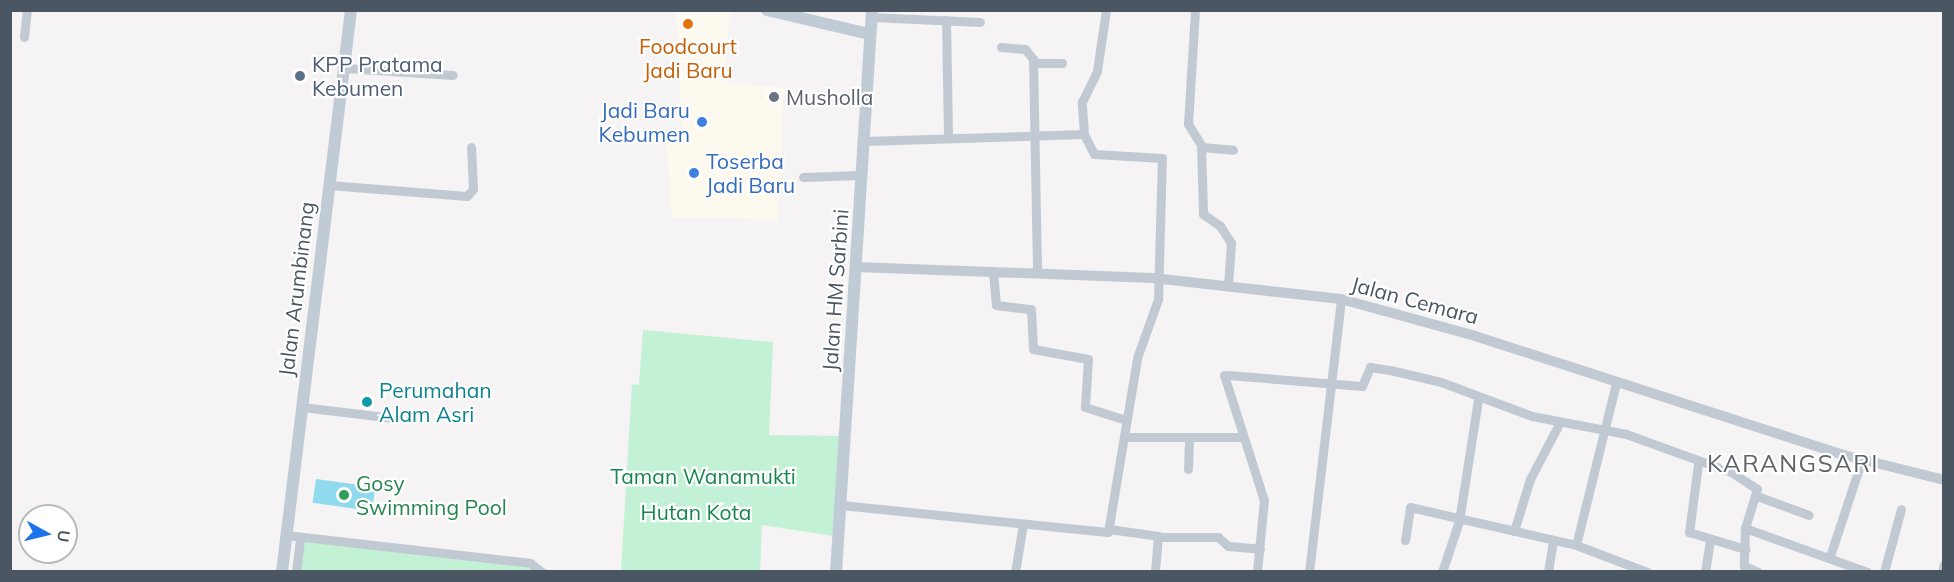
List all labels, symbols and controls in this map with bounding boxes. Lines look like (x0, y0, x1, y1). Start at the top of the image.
marker: Foodcourt Jadi Baru (681, 17, 695, 31)
place label: Foodcourt Jadi Baru (639, 33, 737, 83)
place label: KPP Pratama Kebumen (312, 51, 443, 101)
marker: KPP Pratama Kebumen (293, 69, 307, 83)
place label: Musholla (786, 84, 873, 110)
marker: Musholla (767, 90, 781, 104)
place label: Jadi Baru Kebumen (599, 97, 690, 147)
marker: Jadi Baru Kebumen (695, 115, 709, 129)
place label: Toserba Jadi Baru (706, 148, 795, 198)
marker: Toserba Jadi Baru (687, 166, 701, 180)
street label: Jalan Arumbinang (273, 200, 319, 378)
street label: Jalan HM Sarbini (817, 208, 853, 372)
street label: Jalan Cemara (1348, 271, 1482, 329)
place label: Perumahan Alam Asri (379, 377, 492, 427)
marker: Perumahan Alam Asri (360, 395, 374, 409)
district label: KARANGSARI (1707, 450, 1879, 478)
park label: Taman Wanamukti (610, 463, 796, 489)
place label: Gosy Swimming Pool (356, 470, 507, 520)
marker: Gosy Swimming Pool (337, 488, 351, 502)
park label: Hutan Kota (641, 499, 751, 525)
north arrow (18, 504, 78, 564)
text: U (53, 529, 75, 543)

